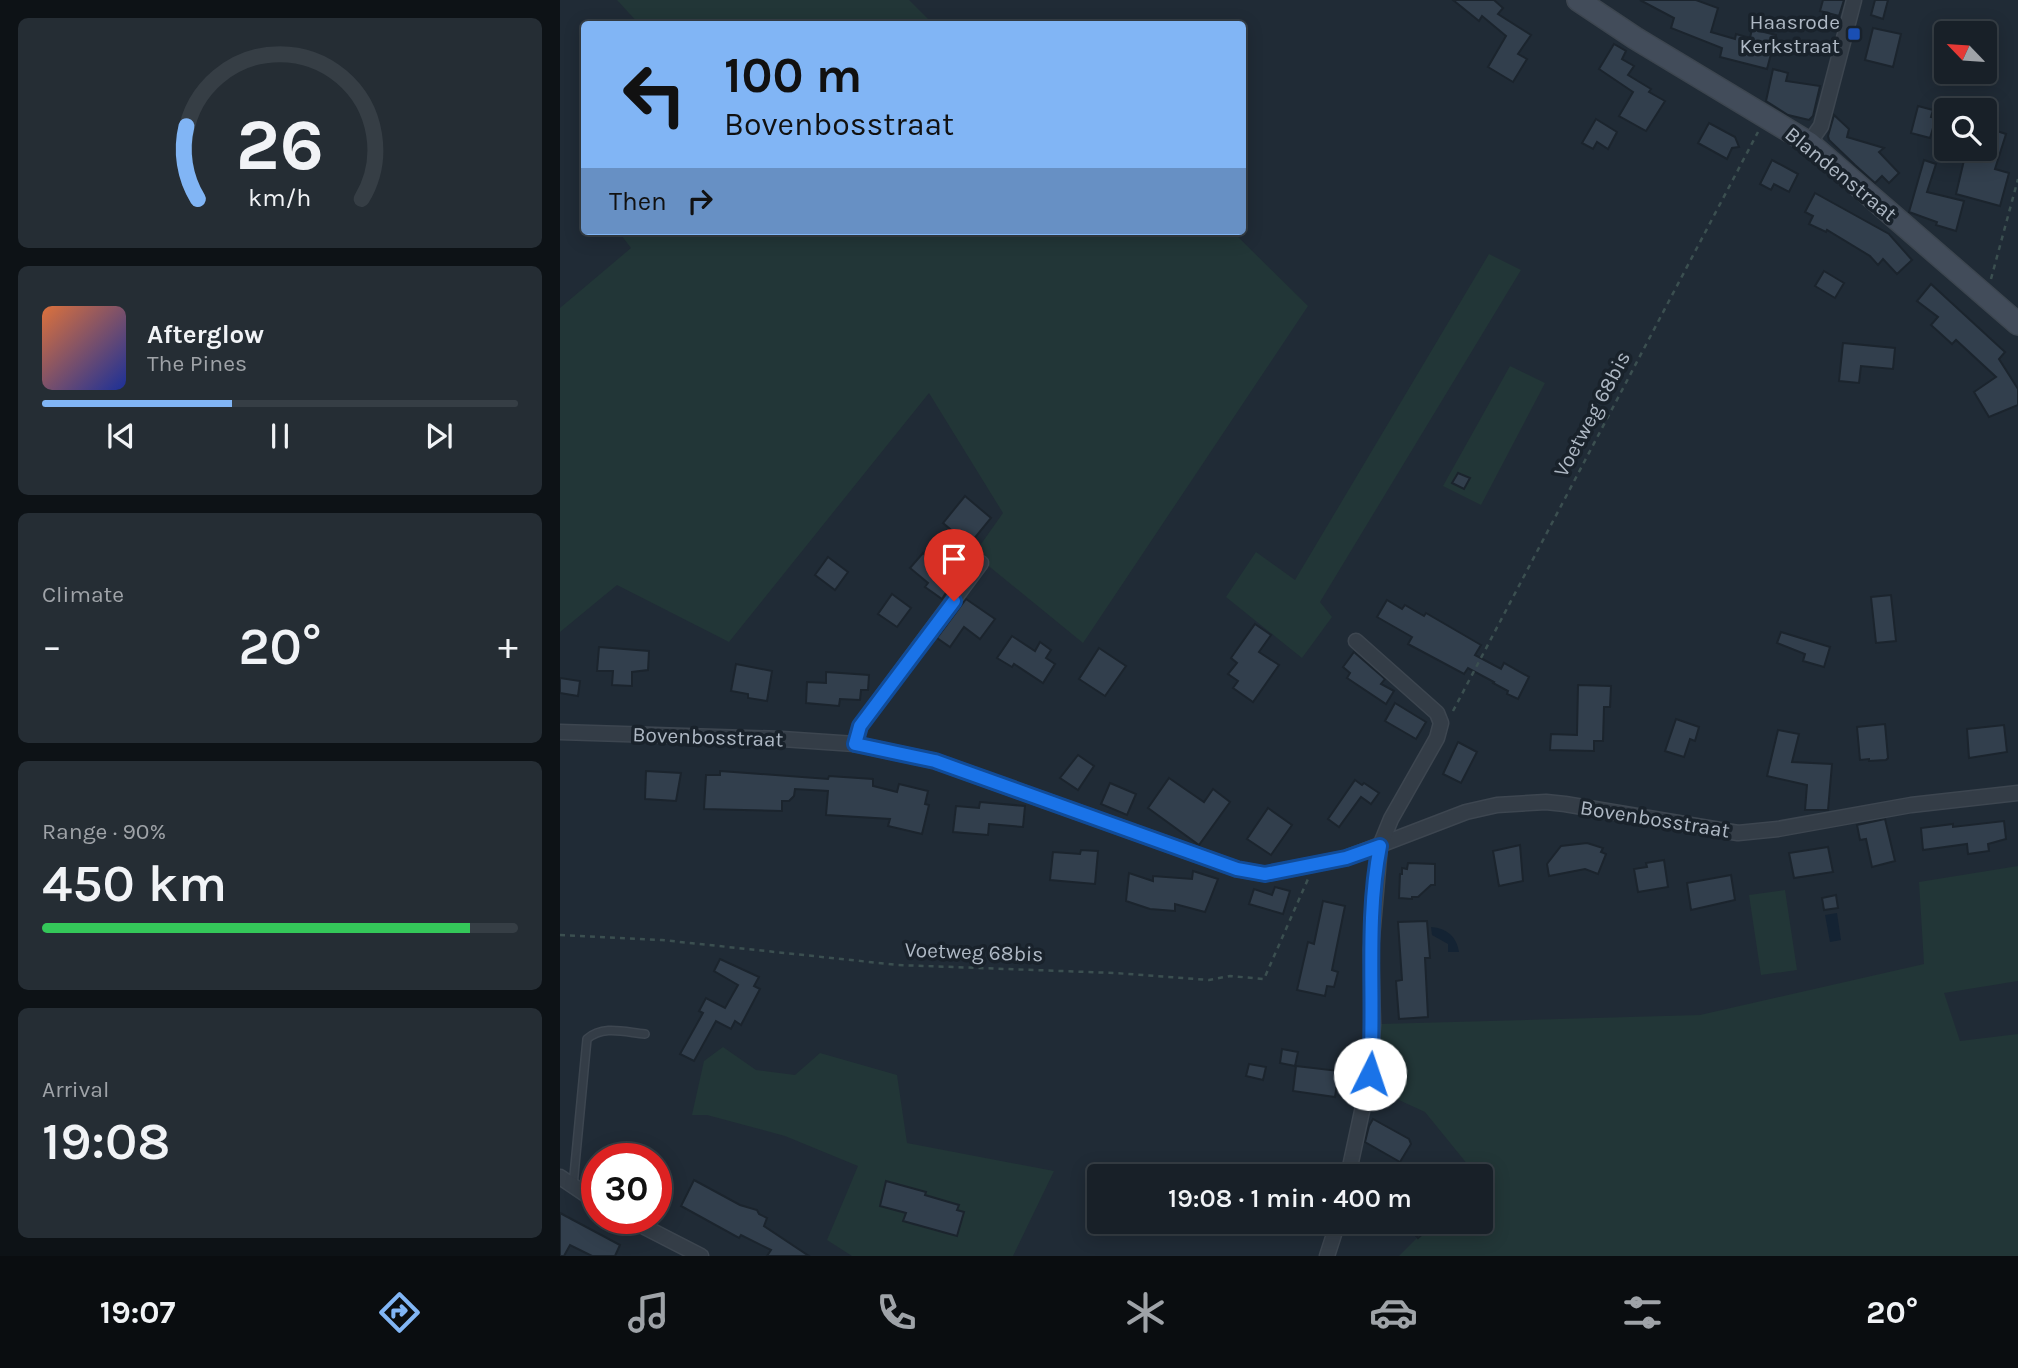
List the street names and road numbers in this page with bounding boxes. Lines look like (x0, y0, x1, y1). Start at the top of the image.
street label: Blandenstraat (1780, 122, 1902, 226)
street label: Voetweg 68bis (1549, 347, 1635, 481)
street label: Bovenbosstraat (632, 722, 784, 752)
street label: Bovenbosstraat (1579, 795, 1732, 843)
street label: Voetweg 68bis (904, 938, 1044, 966)

